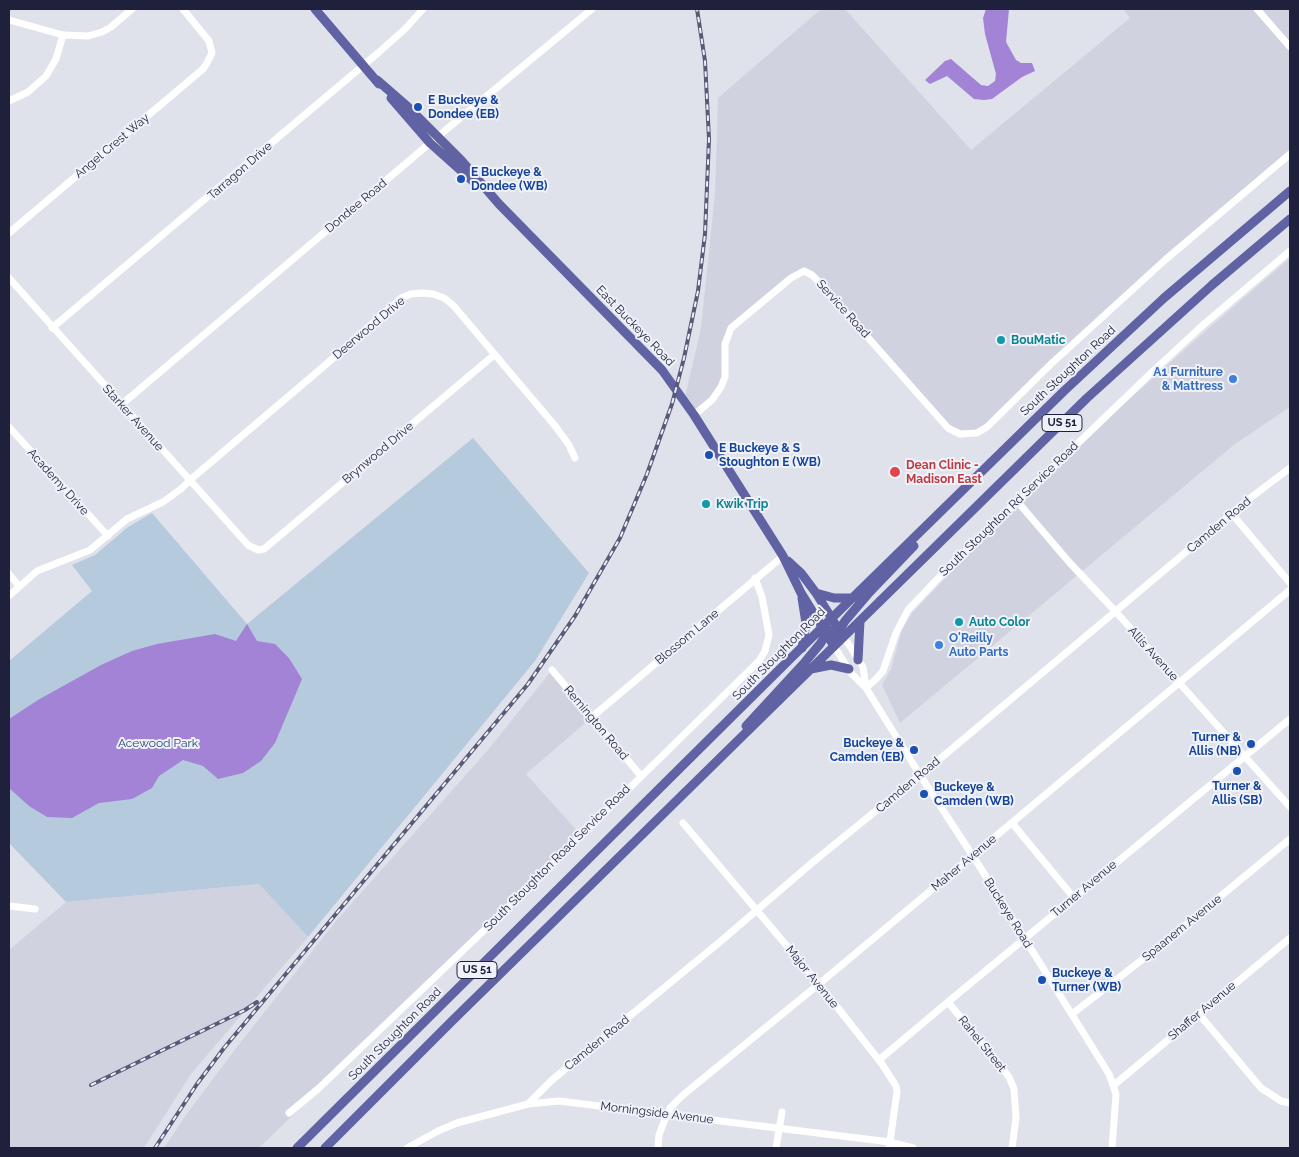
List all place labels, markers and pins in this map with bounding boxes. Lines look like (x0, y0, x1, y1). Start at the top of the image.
place label: E Buckeye & Dondee (EB) (428, 93, 499, 121)
marker: E Buckeye & Dondee (EB) (412, 101, 424, 113)
place label: E Buckeye & Dondee (WB) (471, 165, 548, 193)
marker: E Buckeye & Dondee (WB) (455, 173, 467, 185)
place label: BouMatic (1011, 333, 1065, 347)
marker: BouMatic (995, 334, 1007, 346)
place label: A1 Furniture & Mattress (1153, 365, 1223, 393)
marker: A1 Furniture & Mattress (1227, 373, 1239, 385)
place label: E Buckeye & S Stoughton E (WB) (719, 441, 821, 469)
marker: E Buckeye & S Stoughton E (WB) (703, 449, 715, 461)
place label: Dean Clinic - Madison East (906, 458, 982, 486)
marker: Dean Clinic - Madison East (888, 465, 902, 479)
place label: Kwik Trip (716, 497, 768, 511)
marker: Kwik Trip (700, 498, 712, 510)
place label: Auto Color (969, 615, 1030, 629)
marker: Auto Color (953, 616, 965, 628)
place label: O'Reilly Auto Parts (949, 631, 1008, 659)
marker: O'Reilly Auto Parts (933, 639, 945, 651)
place label: Turner & Allis (NB) (1189, 730, 1241, 758)
place label: Buckeye & Camden (EB) (830, 736, 904, 764)
marker: Turner & Allis (NB) (1245, 738, 1257, 750)
marker: Buckeye & Camden (EB) (908, 744, 920, 756)
marker: Turner & Allis (SB) (1231, 765, 1243, 777)
place label: Turner & Allis (SB) (1212, 779, 1262, 807)
place label: Buckeye & Camden (WB) (934, 780, 1014, 808)
marker: Buckeye & Camden (WB) (918, 788, 930, 800)
place label: Buckeye & Turner (WB) (1052, 966, 1121, 994)
marker: Buckeye & Turner (WB) (1036, 974, 1048, 986)

